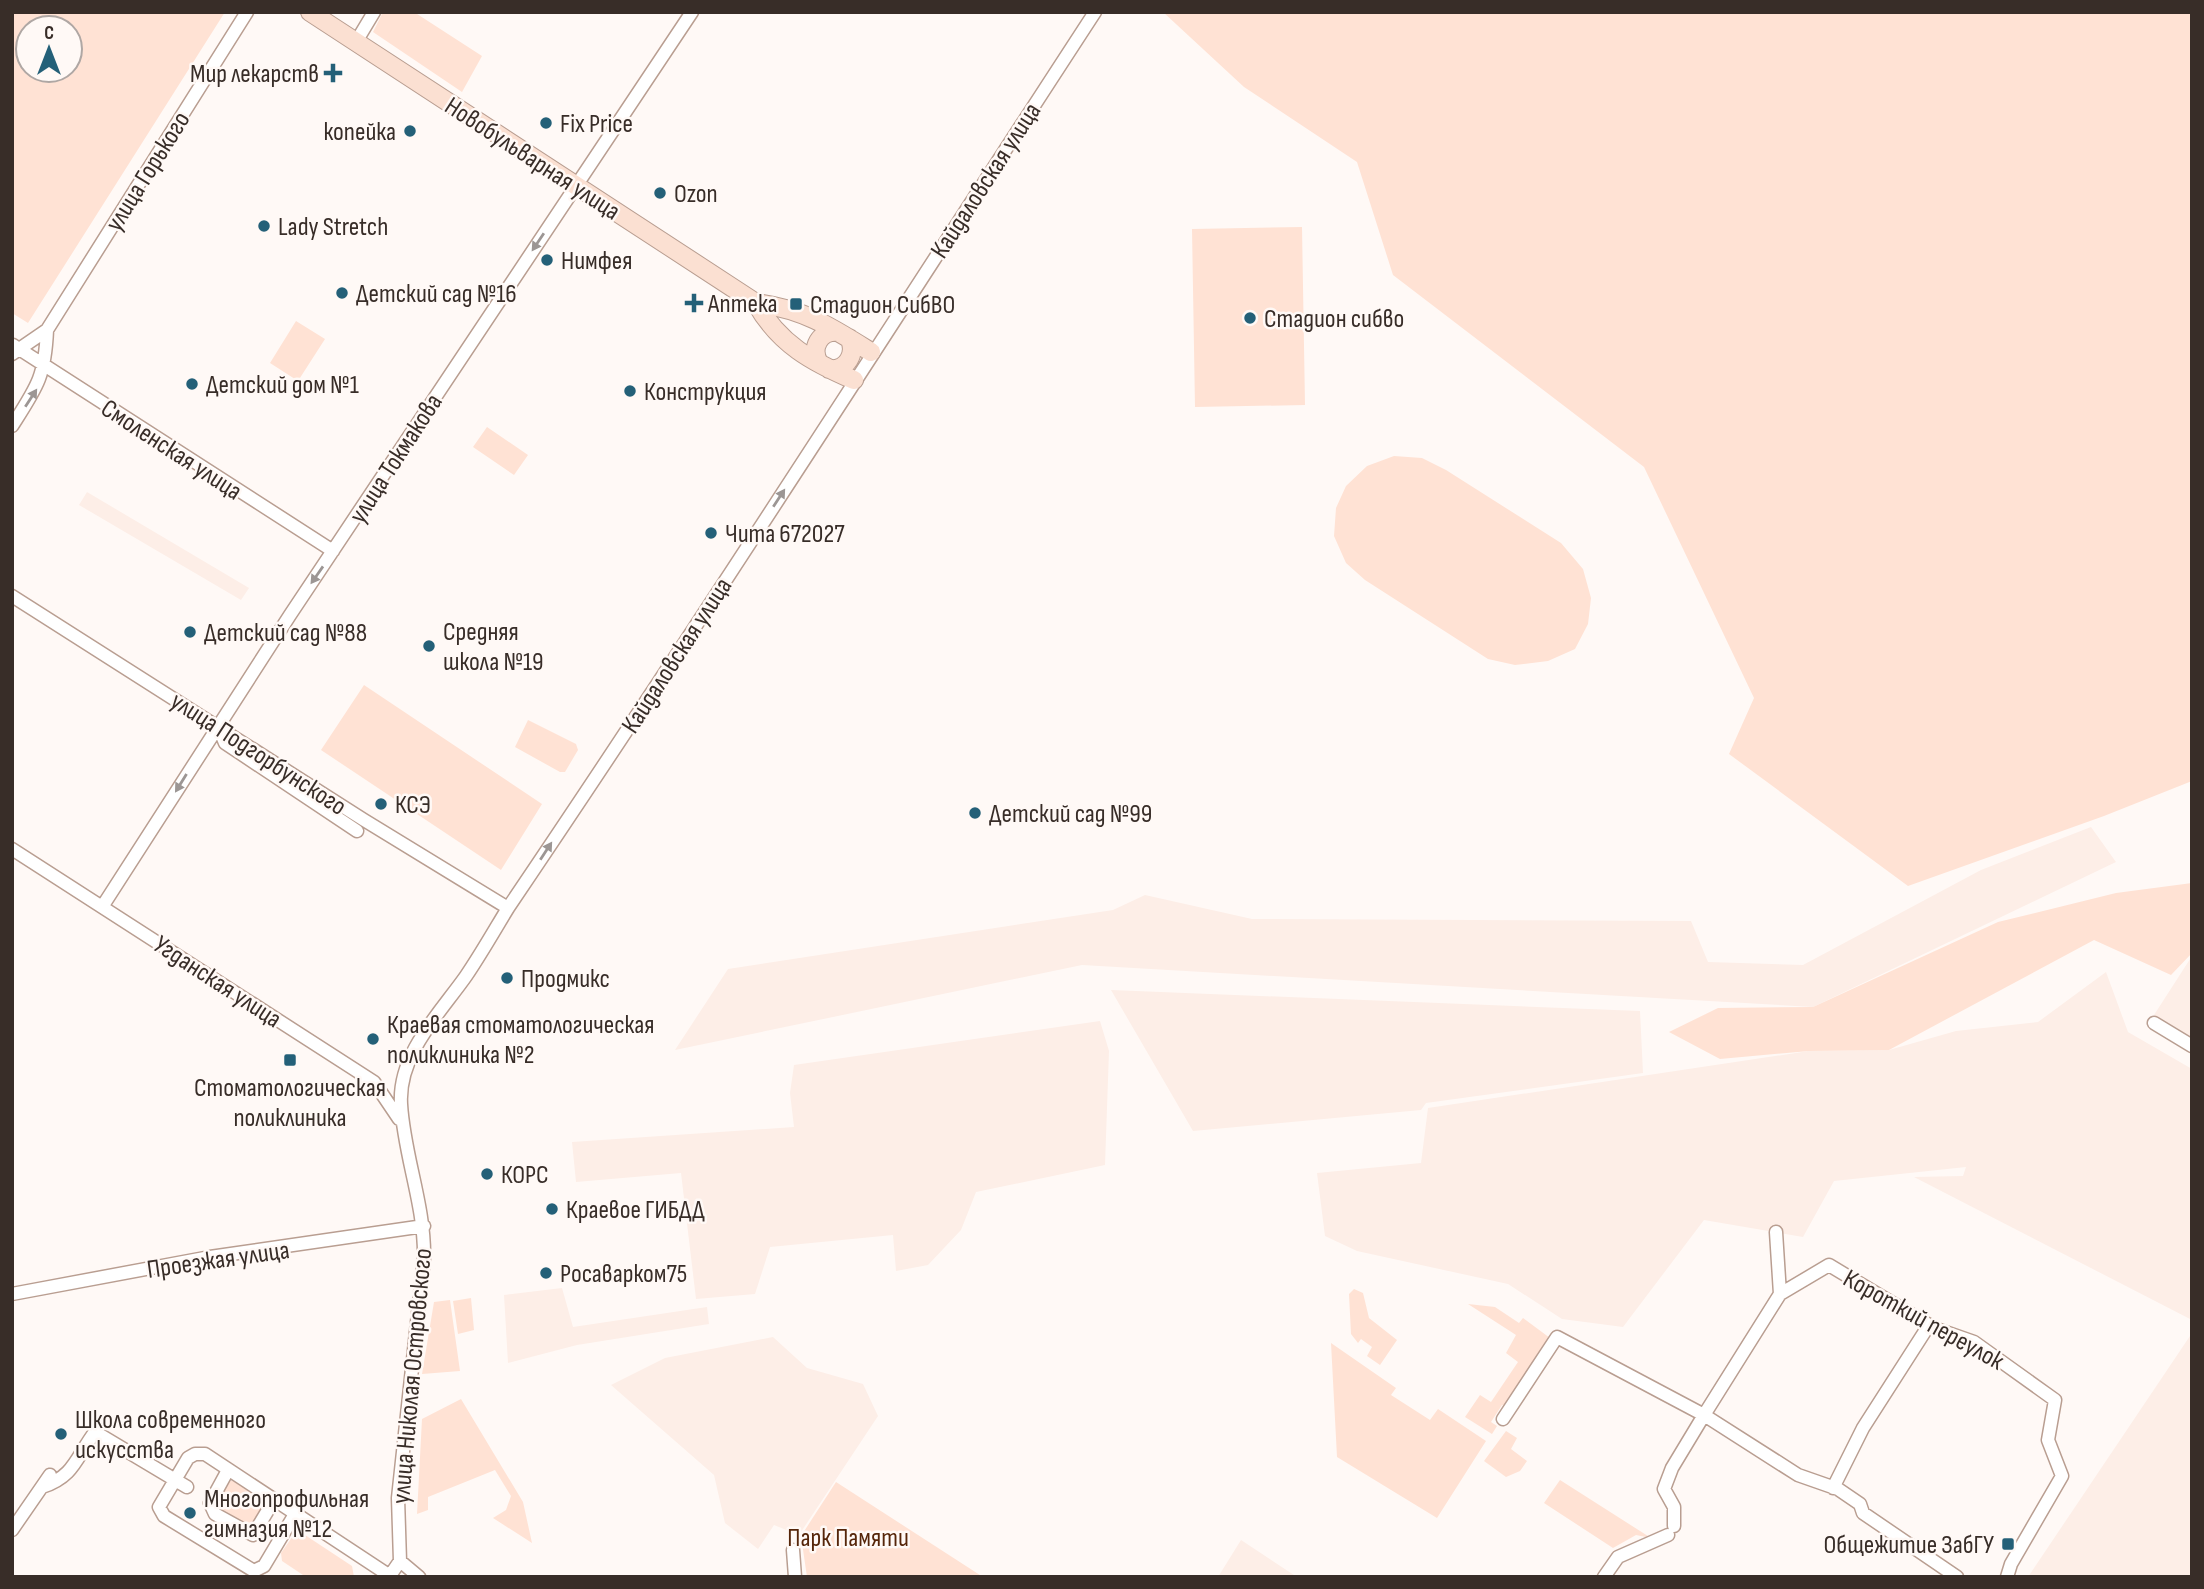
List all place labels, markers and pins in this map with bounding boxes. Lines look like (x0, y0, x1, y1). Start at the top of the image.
place label: Мир лекарств (190, 59, 319, 90)
marker: Мир лекарств (325, 65, 341, 81)
place label: Fix Price (560, 109, 633, 140)
marker: Fix Price (538, 115, 554, 131)
place label: копейка (324, 117, 396, 148)
marker: копейка (402, 123, 418, 139)
place label: Ozon (674, 179, 718, 210)
marker: Ozon (652, 185, 668, 201)
place label: Lady Stretch (278, 212, 388, 243)
marker: Lady Stretch (256, 218, 272, 234)
place label: Нимфея (561, 246, 632, 277)
marker: Нимфея (539, 252, 555, 268)
place label: Детский сад №16 (356, 279, 517, 310)
marker: Детский сад №16 (334, 285, 350, 301)
place label: Аптека (707, 289, 778, 320)
place label: Стадион СибВО (810, 290, 955, 321)
marker: Аптека (686, 295, 702, 311)
marker: Стадион СибВО (788, 296, 804, 312)
place label: Стадион сибво (1264, 304, 1404, 335)
marker: Стадион сибво (1242, 310, 1258, 326)
place label: Детский дом №1 (206, 370, 359, 401)
marker: Детский дом №1 (184, 376, 200, 392)
place label: Конструкция (644, 377, 767, 408)
marker: Конструкция (622, 383, 638, 399)
place label: Чита 672027 (725, 519, 845, 550)
marker: Чита 672027 (703, 525, 719, 541)
place label: Средняя школа №19 (443, 617, 544, 678)
place label: Детский сад №88 (204, 618, 367, 649)
marker: Детский сад №88 (182, 624, 198, 640)
marker: Средняя школа №19 (421, 638, 437, 654)
place label: КСЭ (395, 790, 431, 821)
marker: КСЭ (373, 796, 389, 812)
place label: Детский сад №99 (989, 799, 1152, 830)
marker: Детский сад №99 (967, 805, 983, 821)
place label: Продмикс (521, 964, 610, 995)
marker: Продмикс (499, 970, 515, 986)
place label: Краевая стоматологическая поликлиника №2 (387, 1010, 655, 1071)
marker: Краевая стоматологическая поликлиника №2 (365, 1031, 381, 1047)
marker: Стоматологическая поликлиника (282, 1052, 298, 1068)
place label: Стоматологическая поликлиника (194, 1073, 386, 1134)
place label: КОРС (501, 1160, 549, 1191)
marker: КОРС (479, 1166, 495, 1182)
place label: Краевое ГИБДД (566, 1195, 705, 1226)
marker: Краевое ГИБДД (544, 1201, 560, 1217)
place label: Росаварком75 (560, 1259, 687, 1290)
marker: Росаварком75 (538, 1265, 554, 1281)
place label: Школа современного искусства (75, 1405, 266, 1466)
marker: Школа современного искусства (53, 1426, 69, 1442)
place label: Многопрофильная гимназия №12 (204, 1484, 369, 1545)
marker: Многопрофильная гимназия №12 (182, 1505, 198, 1521)
place label: Общежитие ЗабГУ (1824, 1530, 1994, 1561)
marker: Общежитие ЗабГУ (2000, 1536, 2016, 1552)

